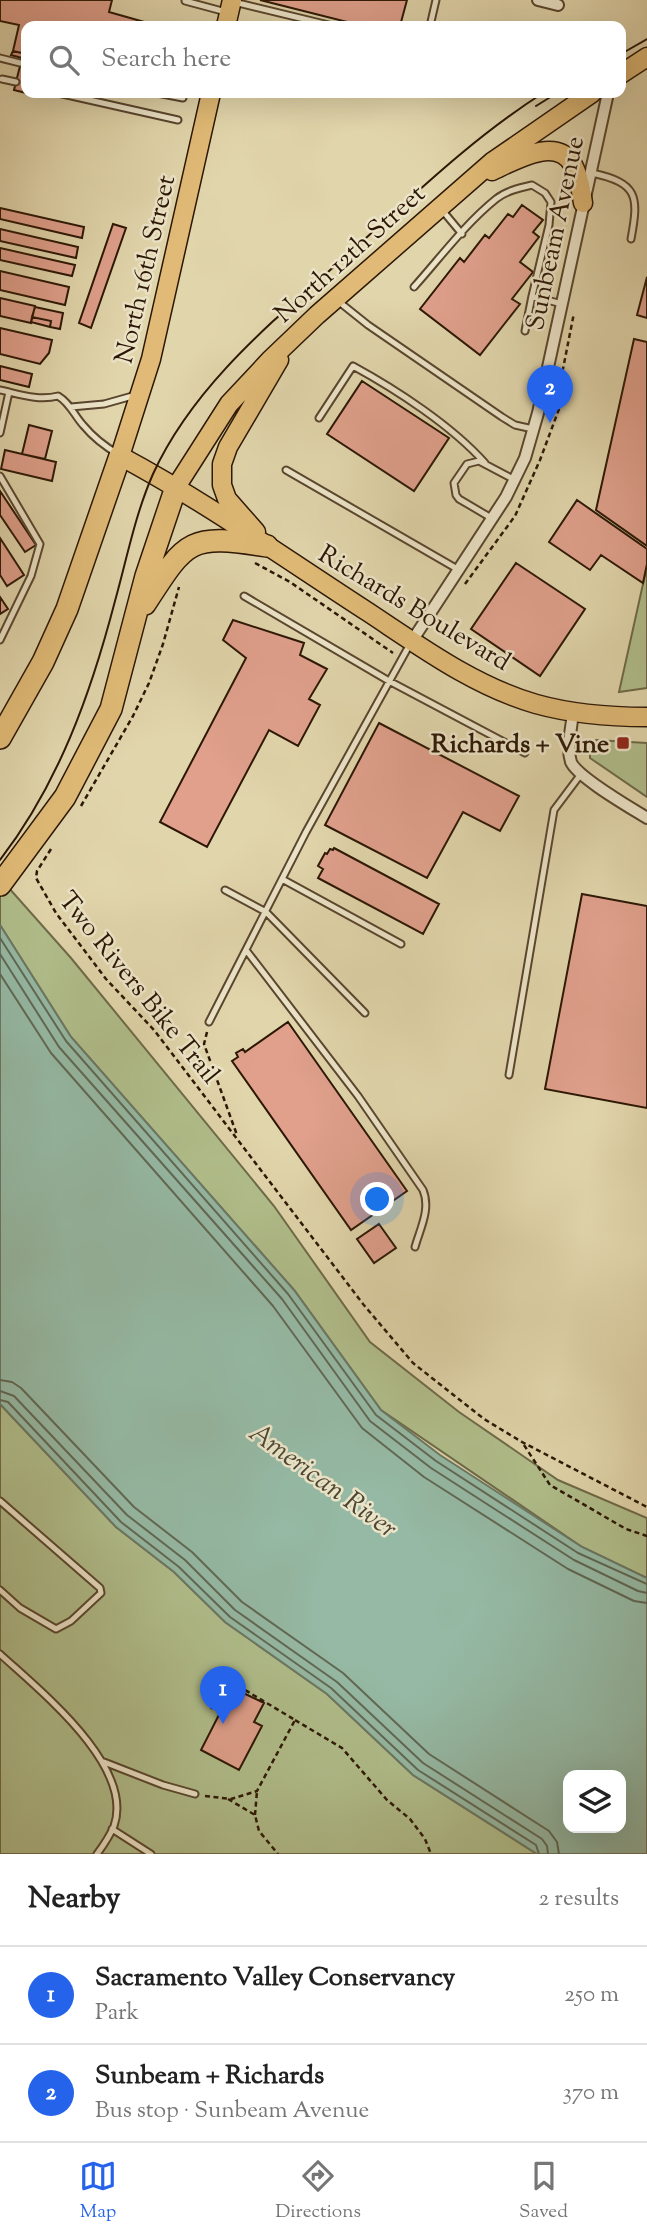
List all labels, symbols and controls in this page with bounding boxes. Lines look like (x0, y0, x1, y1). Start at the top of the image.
search box (21, 21, 626, 98)
icon: search (45, 41, 83, 79)
text: Search here (101, 41, 231, 78)
street label: Sunbeam Avenue (518, 133, 595, 334)
street label: North 16th Street (107, 172, 186, 368)
street label: North 12th Street (267, 177, 434, 333)
pin: 2 (527, 365, 573, 423)
street label: Richards Boulevard (310, 537, 517, 681)
place label: Richards + Vine (431, 727, 609, 764)
marker: Richards + Vine (615, 735, 631, 751)
street label: Two Rivers Bike Trail (49, 884, 227, 1093)
your location (360, 1182, 394, 1216)
water label: American River (240, 1414, 405, 1549)
pin: 1 (200, 1666, 246, 1724)
map controls (563, 1770, 626, 1833)
button: layers (563, 1770, 626, 1833)
text: Nearby (28, 1878, 120, 1921)
text: 2 results (539, 1883, 619, 1916)
text: Sacramento Valley Conservancy (95, 1960, 455, 1997)
text: 1 (47, 1979, 55, 2012)
text: 250 m (564, 1979, 619, 2012)
text: Park (95, 1997, 139, 2030)
text: Sunbeam + Richards (95, 2058, 324, 2095)
text: 2 (46, 2077, 56, 2110)
text: 370 m (563, 2077, 619, 2110)
text: Bus stop · Sunbeam Avenue (95, 2095, 369, 2128)
tab: Map (79, 2157, 117, 2226)
tab: Directions (275, 2157, 361, 2226)
tab: Saved (519, 2157, 568, 2226)

